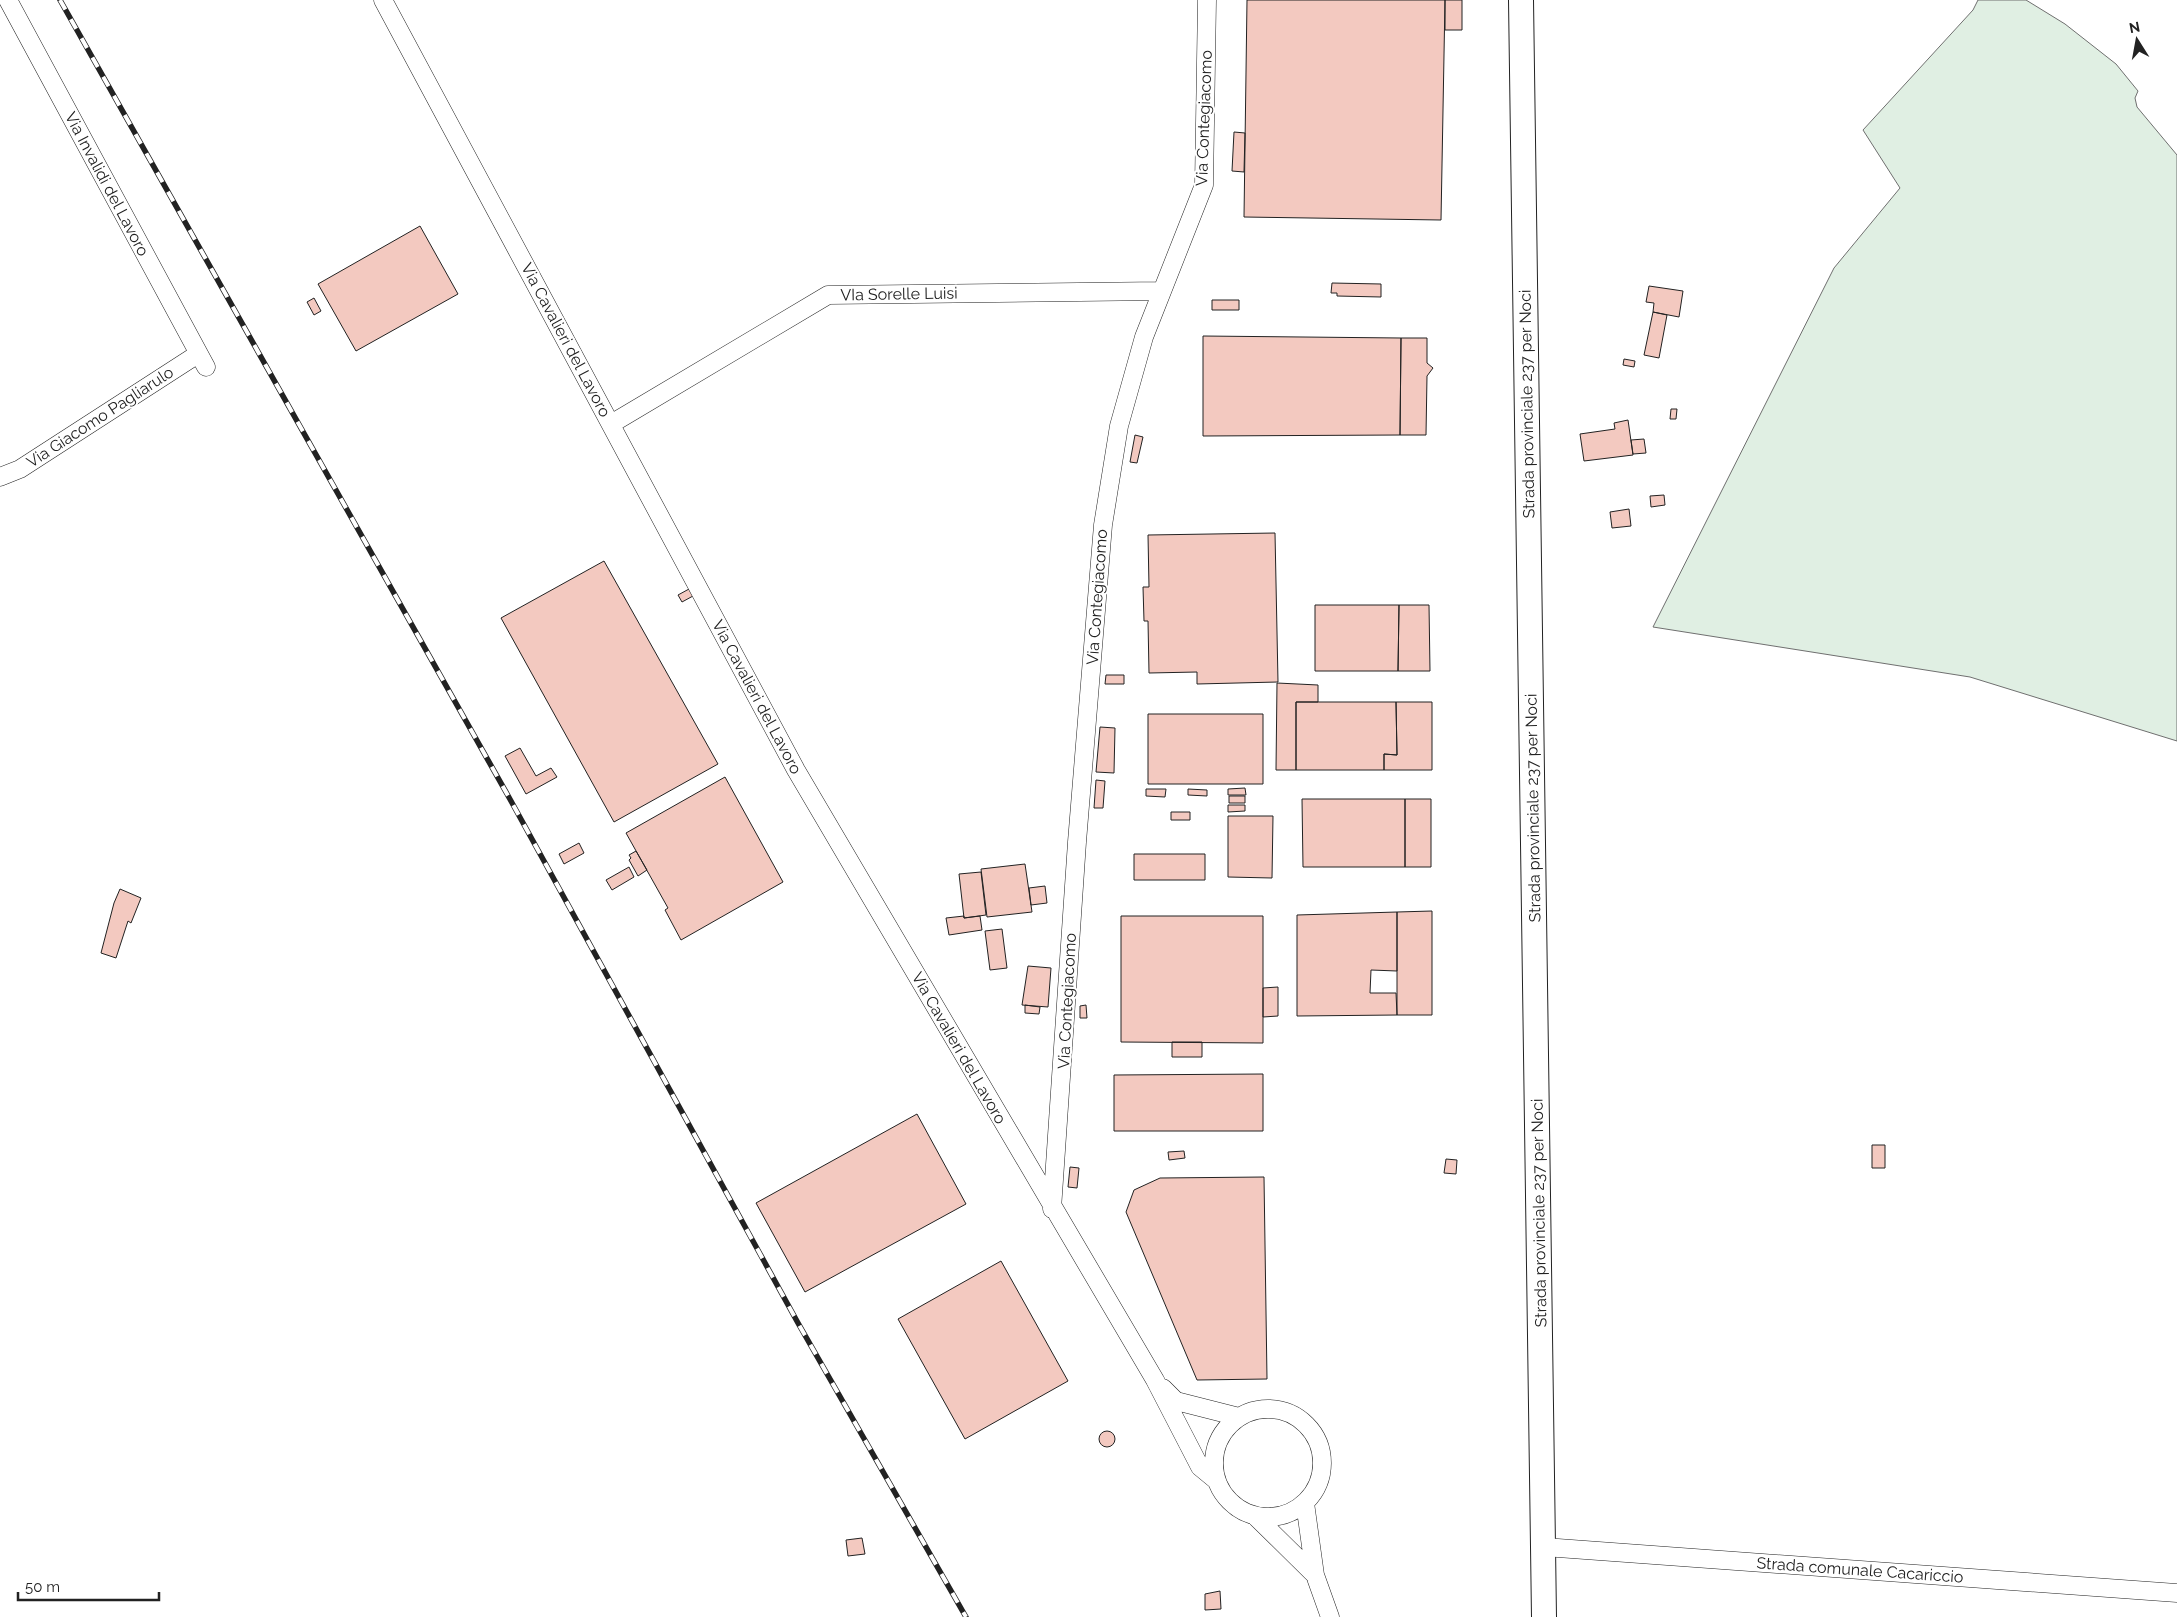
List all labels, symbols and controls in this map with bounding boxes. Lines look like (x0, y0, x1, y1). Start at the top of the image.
north arrow (2112, 15, 2162, 65)
text: N (2128, 18, 2141, 36)
street label: Via Contegiacomo (1192, 50, 1216, 186)
street label: Via Invalidi del Lavoro (61, 109, 153, 259)
street label: Via Cavalieri del Lavoro (517, 260, 615, 420)
street label: VIa Sorelle Luisi (840, 283, 958, 305)
street label: Strada provinciale 237 per Noci (1516, 290, 1538, 518)
street label: Via Giacomo Pagliarulo (23, 362, 177, 472)
street label: Via Contegiacomo (1083, 528, 1111, 666)
street label: Via Cavalieri del Lavoro (708, 617, 806, 777)
street label: Strada provinciale 237 per Noci (1522, 694, 1544, 922)
street label: Via Contegiacomo (1054, 933, 1080, 1069)
street label: Via Cavalieri del Lavoro (908, 969, 1010, 1127)
street label: Strada provinciale 237 per Noci (1528, 1099, 1550, 1327)
street label: Strada comunale Cacariccio (1756, 1553, 1964, 1587)
scale bar (18, 1570, 159, 1602)
text: 50 m (25, 1578, 60, 1596)

